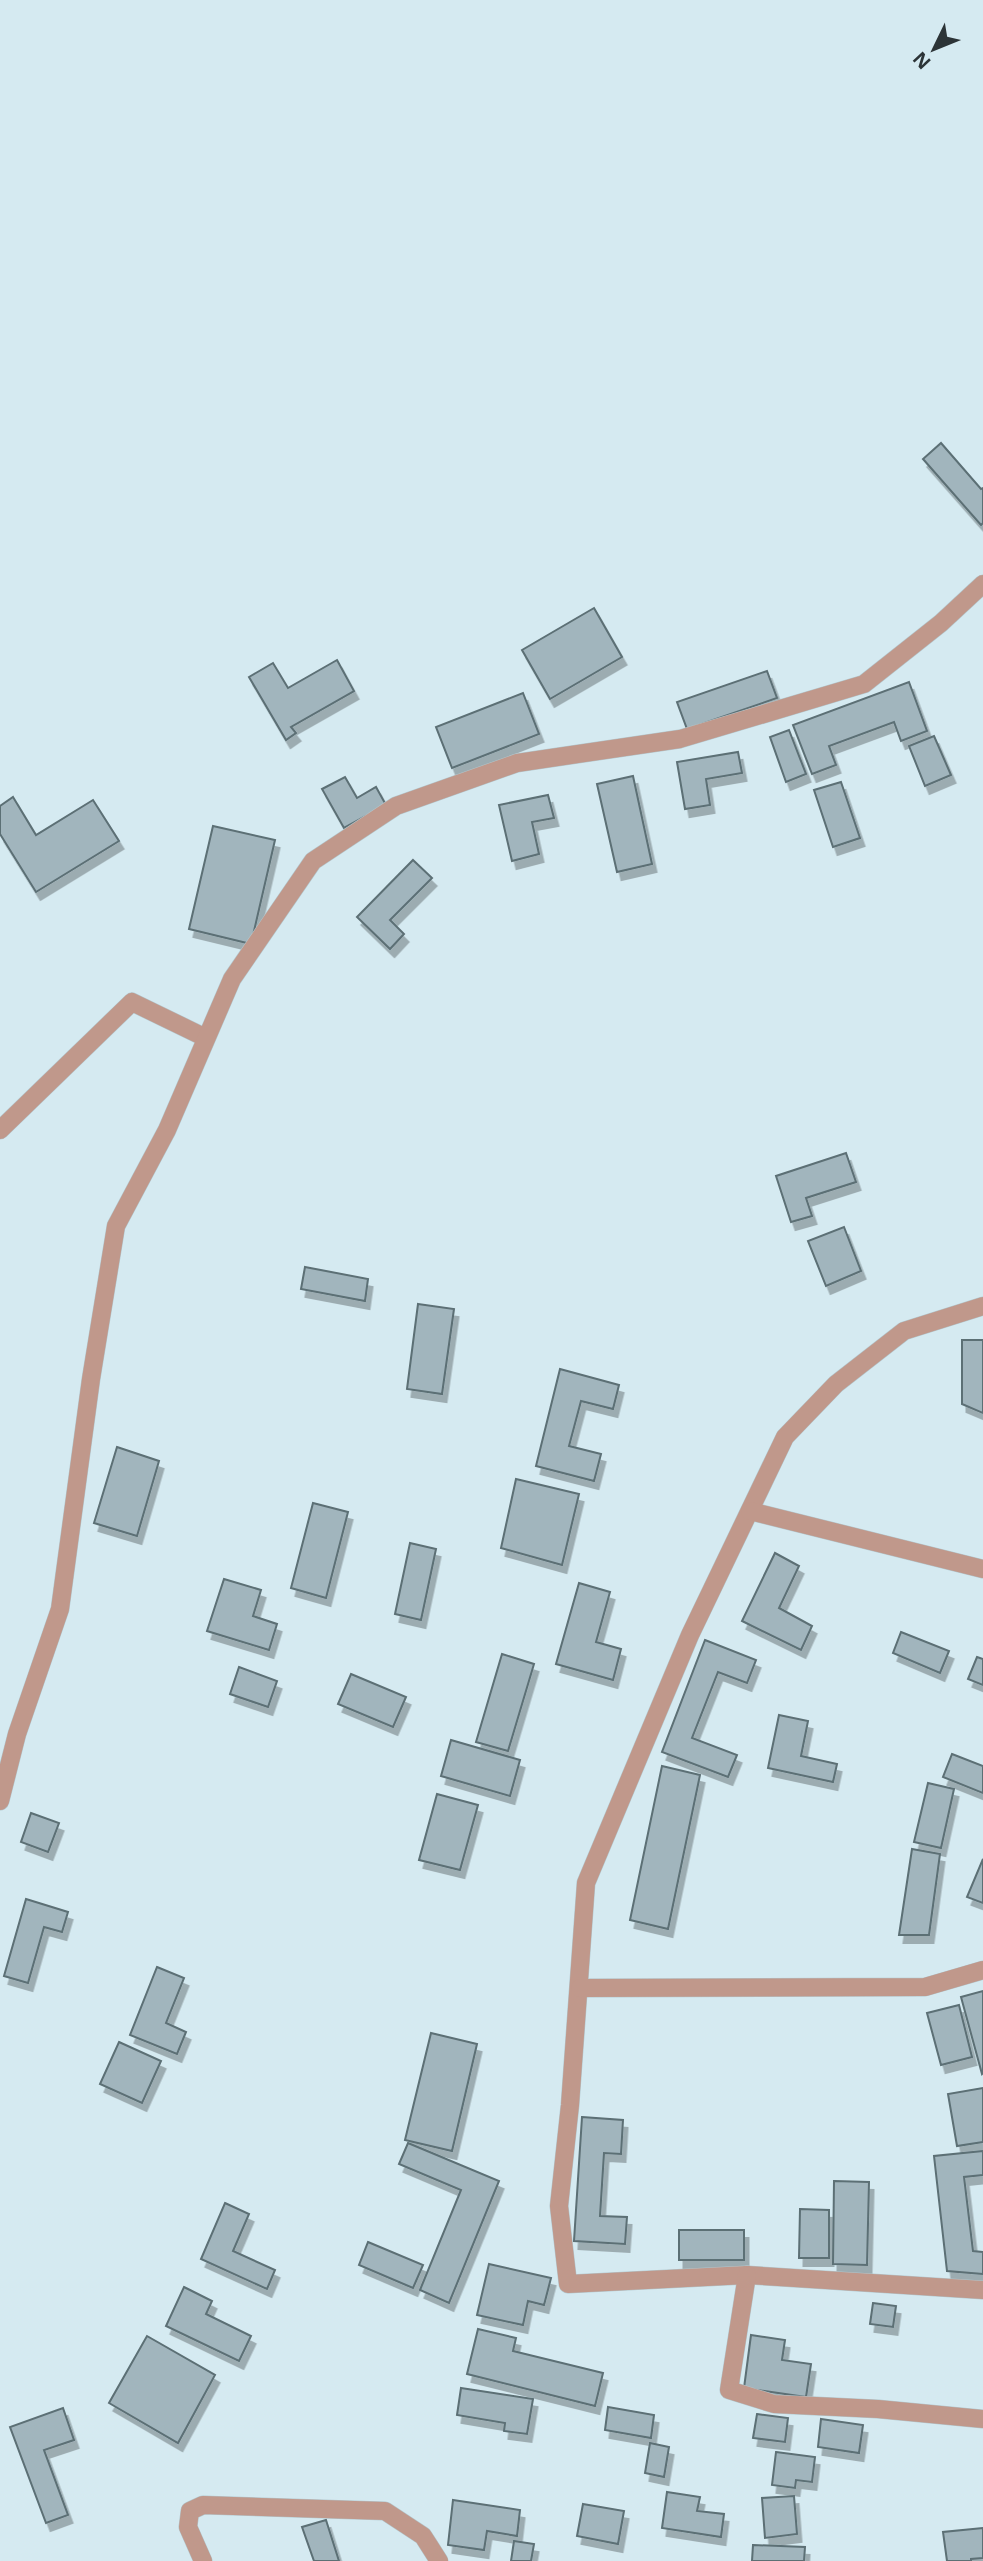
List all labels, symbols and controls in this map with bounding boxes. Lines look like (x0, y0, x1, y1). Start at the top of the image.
north arrow (899, 14, 969, 84)
text: N (907, 46, 936, 75)

